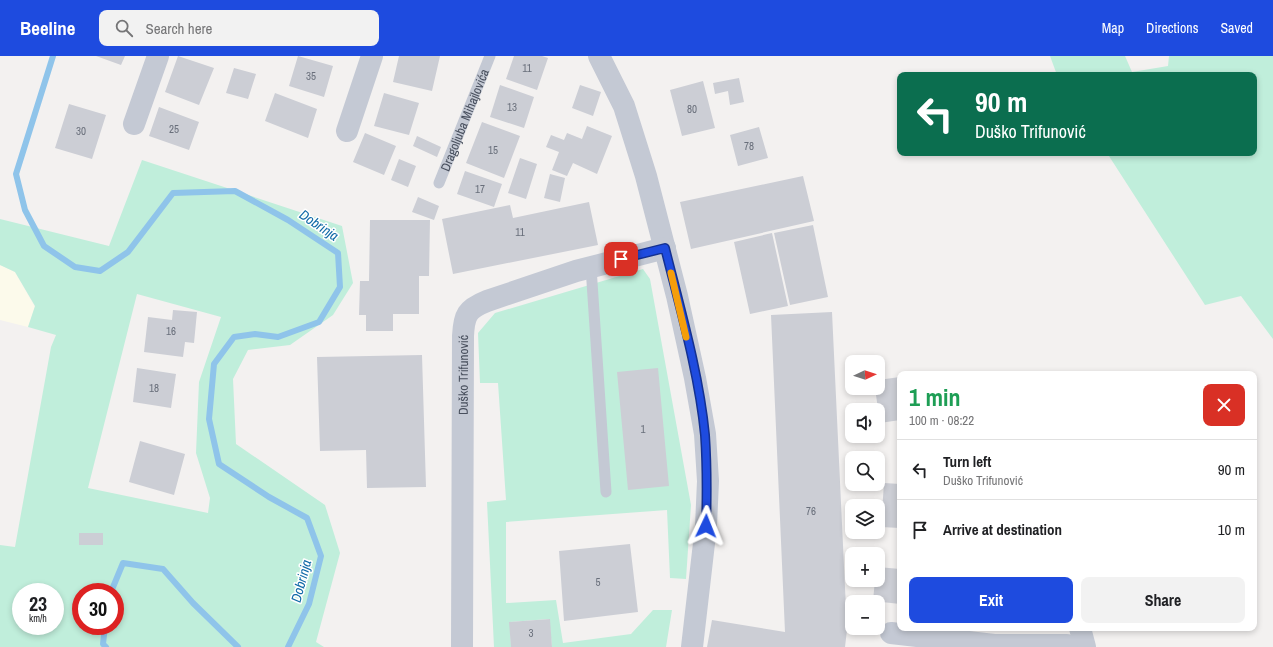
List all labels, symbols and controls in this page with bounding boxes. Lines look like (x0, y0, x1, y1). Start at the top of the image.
search box (99, 10, 379, 46)
text: Beeline (20, 15, 75, 41)
icon: search (113, 17, 135, 39)
text: Search here (145, 18, 212, 39)
text: Map (1102, 19, 1124, 37)
text: Directions (1146, 19, 1198, 37)
text: Saved (1220, 19, 1253, 37)
house number: 11 (522, 61, 532, 75)
street label: Dragoljuba Mihajlovića (437, 66, 493, 174)
house number: 35 (306, 69, 316, 83)
text: 90 m (975, 83, 1027, 121)
icon: left (909, 88, 961, 140)
house number: 13 (507, 100, 517, 114)
house number: 80 (687, 102, 697, 116)
text: Duško Trifunović (975, 119, 1086, 144)
house number: 25 (169, 122, 179, 136)
house number: 30 (76, 124, 86, 138)
house number: 78 (744, 139, 754, 153)
house number: 15 (488, 143, 498, 157)
house number: 17 (475, 182, 485, 196)
water label: Dobrinja (296, 205, 342, 245)
house number: 11 (515, 225, 525, 239)
pin (604, 242, 638, 276)
icon: arrive (610, 248, 632, 270)
house number: 16 (166, 324, 176, 338)
street label: Duško Trifunović (455, 335, 472, 415)
north arrow (845, 355, 885, 395)
map controls (845, 355, 885, 635)
house number: 18 (149, 381, 159, 395)
text: 1 min (909, 381, 960, 413)
button: close (1203, 384, 1245, 426)
button: sound (845, 403, 885, 443)
text: 100 m · 08:22 (909, 412, 974, 429)
house number: 1 (640, 422, 646, 436)
button: search (845, 451, 885, 491)
text: Turn left (943, 451, 991, 472)
icon: left (909, 459, 931, 481)
text: 90 m (1218, 459, 1245, 480)
text: Duško Trifunović (943, 472, 1023, 489)
button: layers (845, 499, 885, 539)
house number: 76 (806, 504, 816, 518)
position arrow (685, 505, 727, 547)
icon: arrive (909, 519, 931, 541)
text: Arrive at destination (943, 519, 1062, 540)
text: 10 m (1218, 519, 1245, 540)
button: + (845, 547, 885, 587)
water label: Dobrinja (287, 558, 315, 604)
house number: 5 (595, 575, 601, 589)
button: Exit (909, 577, 1073, 623)
button: Share (1081, 577, 1245, 623)
speed limit sign: 30 (72, 583, 124, 635)
text: 23 (29, 590, 47, 617)
button: − (845, 595, 885, 635)
text: km/h (29, 612, 47, 625)
house number: 3 (528, 626, 534, 640)

